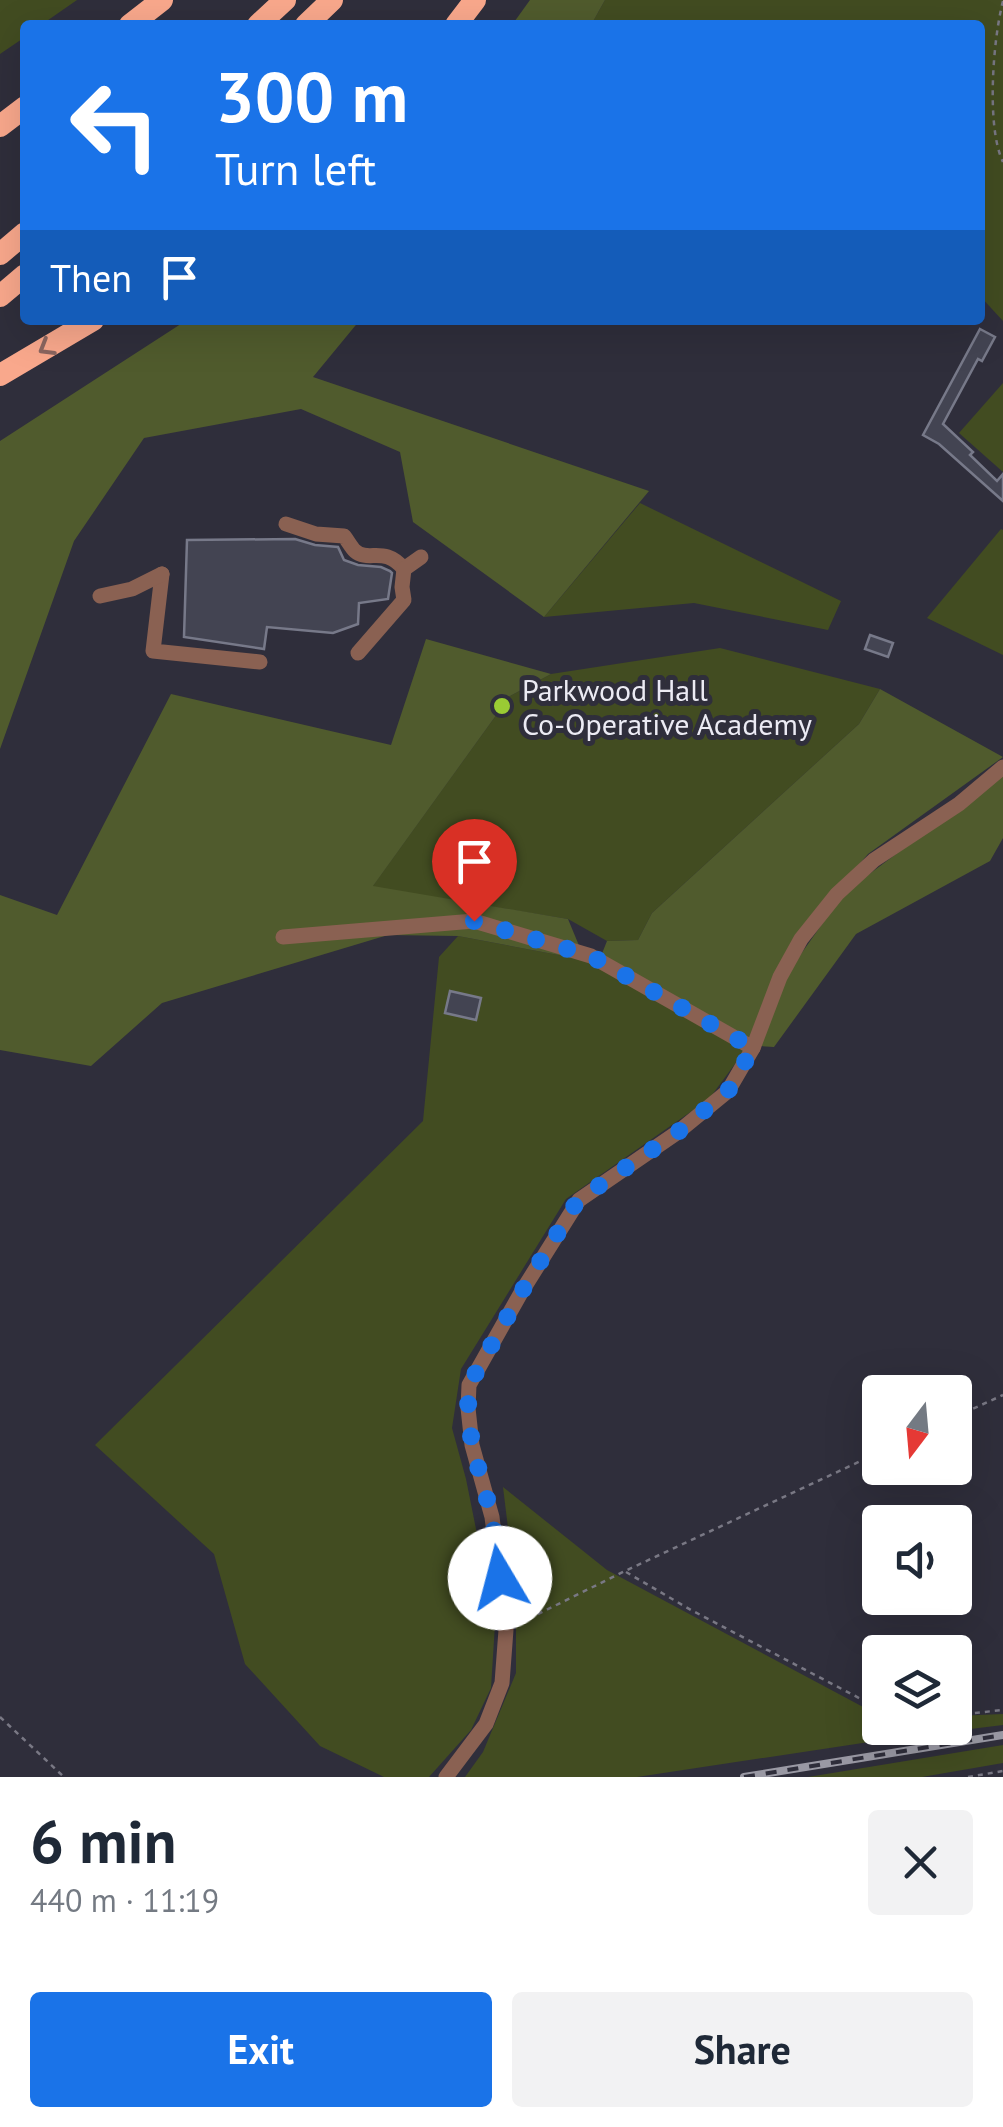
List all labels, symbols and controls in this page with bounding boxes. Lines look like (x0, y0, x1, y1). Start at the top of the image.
text: 300 m (215, 51, 408, 141)
icon: left (50, 60, 180, 190)
text: Turn left (215, 139, 376, 197)
icon: arrive (152, 250, 207, 305)
text: Then (50, 253, 132, 302)
one-way arrow (39, 336, 57, 355)
place label: Parkwood Hall Co-Operative Academy (522, 670, 812, 743)
marker: Parkwood Hall Co-Operative Academy (491, 695, 513, 717)
pin (432, 819, 517, 922)
icon: arrive (447, 834, 502, 889)
north arrow (862, 1375, 972, 1485)
map controls (862, 1375, 972, 1745)
button: sound (862, 1505, 972, 1615)
position arrow (448, 1526, 552, 1630)
button: layers (862, 1635, 972, 1745)
text: 6 min (30, 1802, 176, 1880)
button: close (868, 1810, 973, 1915)
text: 440 m · 11:19 (30, 1879, 219, 1921)
button: Exit (30, 1992, 492, 2107)
button: Share (512, 1992, 973, 2107)

